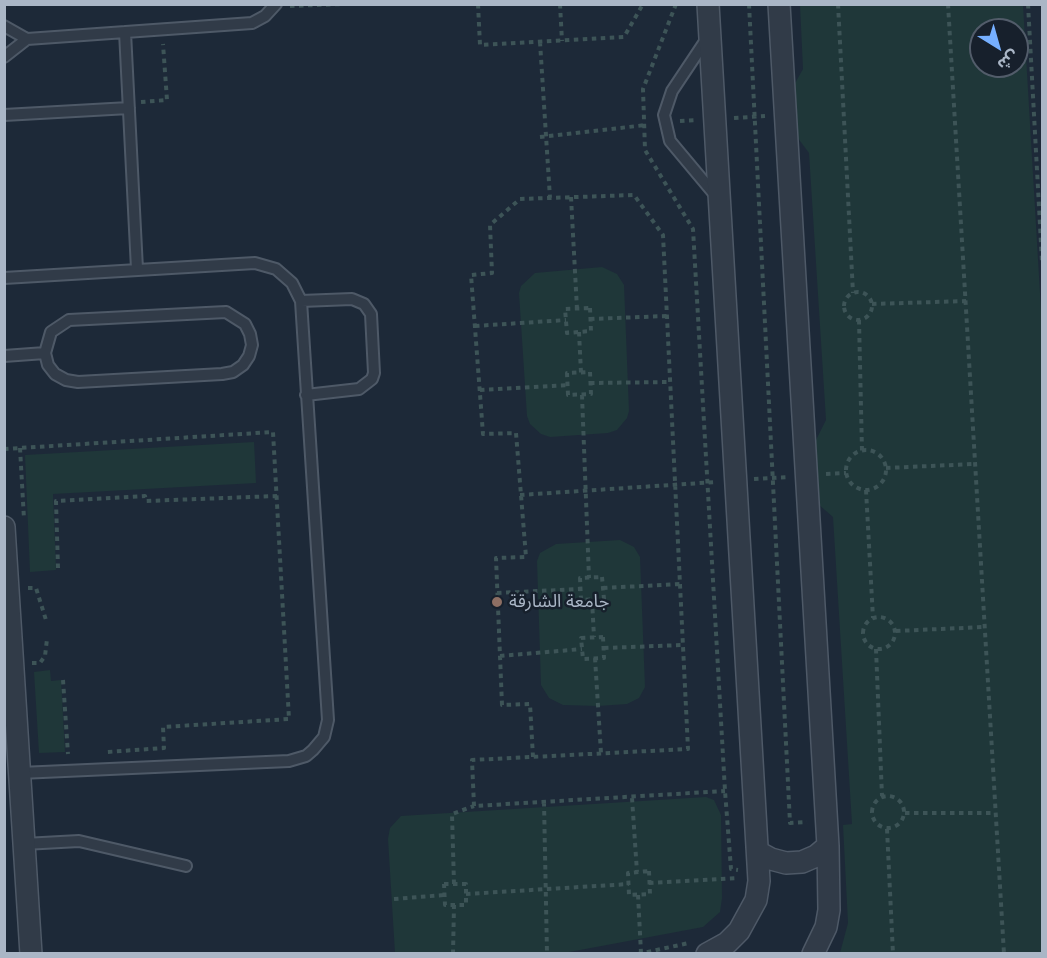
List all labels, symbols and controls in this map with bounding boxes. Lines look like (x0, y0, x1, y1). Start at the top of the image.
north arrow (969, 18, 1029, 78)
text: ش (993, 45, 1024, 76)
place label: جامعة الشارقة (509, 591, 609, 613)
marker: جامعة الشارقة (490, 595, 504, 609)

